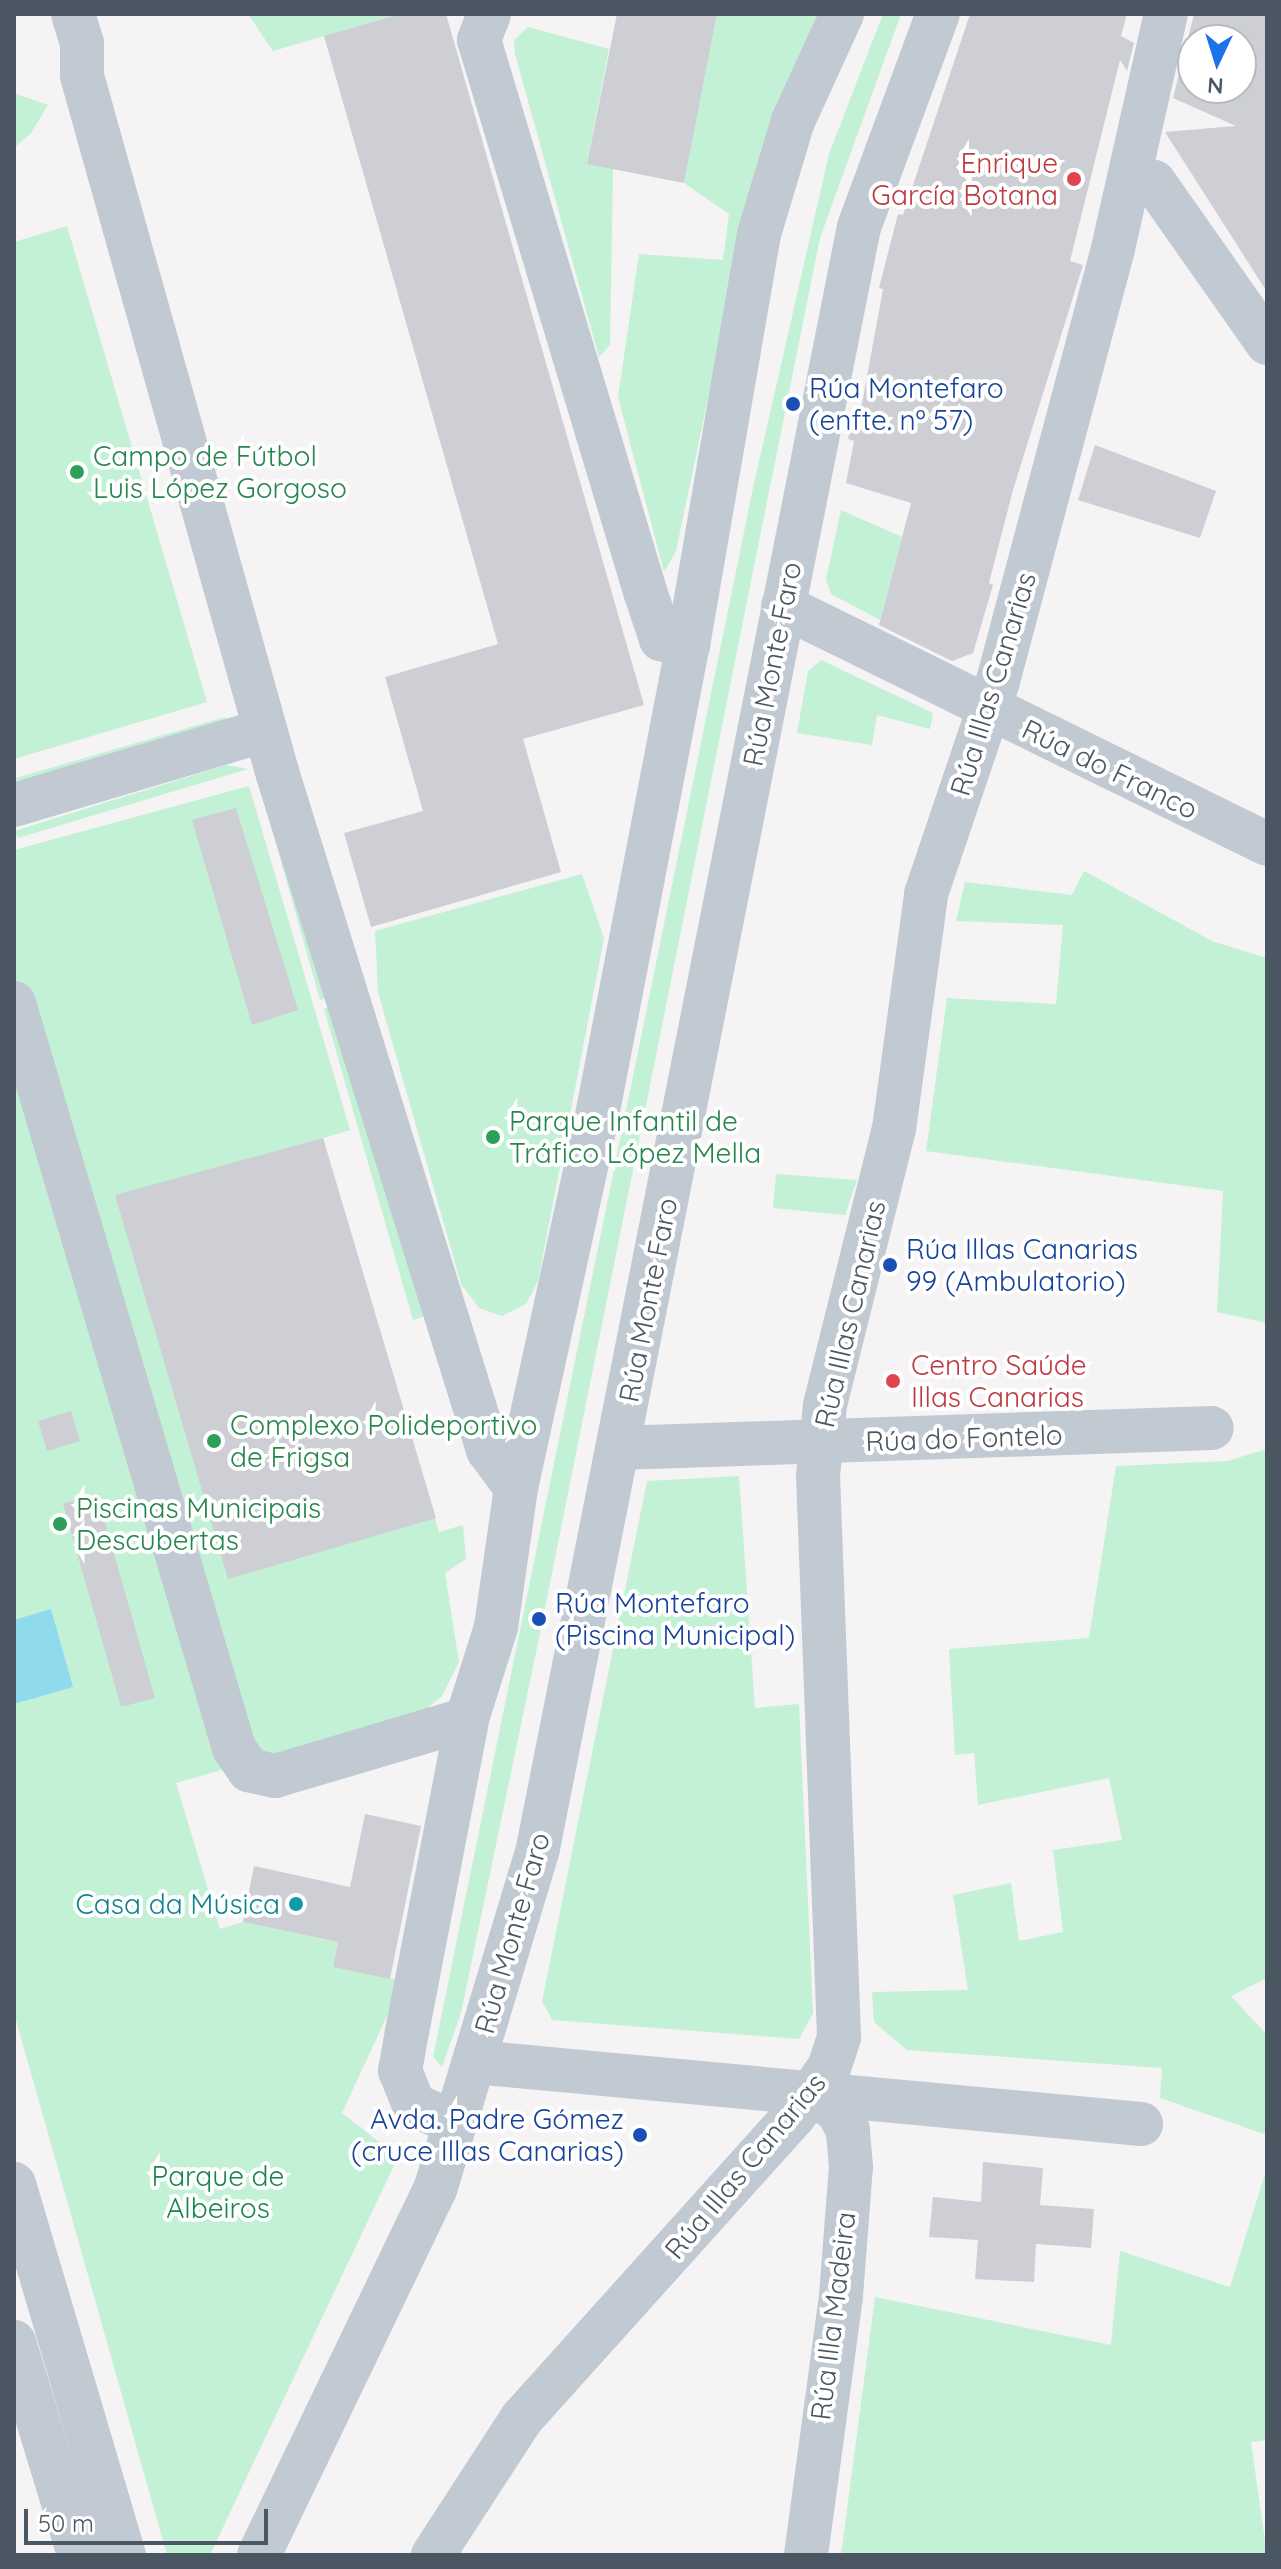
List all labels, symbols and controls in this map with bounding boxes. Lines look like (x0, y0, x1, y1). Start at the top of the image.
north arrow (1177, 24, 1257, 104)
text: N (1206, 71, 1225, 100)
place label: Enrique García Botana (871, 146, 1058, 212)
marker: Enrique García Botana (1065, 170, 1083, 188)
place label: Rúa Montefaro (enfte. nº 57) (809, 371, 1004, 437)
marker: Rúa Montefaro (enfte. nº 57) (784, 395, 802, 413)
place label: Campo de Fútbol Luis López Gorgoso (93, 439, 347, 505)
marker: Campo de Fútbol Luis López Gorgoso (68, 463, 86, 481)
street label: Rúa Monte Faro (736, 559, 808, 769)
street label: Rúa Illas Canarias (943, 568, 1043, 800)
street label: Rúa do Franco (1017, 712, 1203, 826)
place label: Parque Infantil de Tráfico López Mella (509, 1104, 761, 1170)
marker: Parque Infantil de Tráfico López Mella (484, 1128, 502, 1146)
street label: Rúa Monte Faro (612, 1195, 684, 1405)
street label: Rúa Illas Canarias (808, 1197, 892, 1431)
place label: Rúa Illas Canarias 99 (Ambulatorio) (906, 1232, 1138, 1298)
marker: Rúa Illas Canarias 99 (Ambulatorio) (881, 1256, 899, 1274)
place label: Centro Saúde Illas Canarias (911, 1348, 1087, 1414)
marker: Centro Saúde Illas Canarias (882, 1370, 904, 1392)
place label: Complexo Polideportivo de Frigsa (230, 1408, 538, 1474)
street label: Rúa do Fontelo (865, 1418, 1063, 1458)
marker: Complexo Polideportivo de Frigsa (205, 1432, 223, 1450)
place label: Piscinas Municipais Descubertas (76, 1491, 321, 1557)
marker: Piscinas Municipais Descubertas (51, 1515, 69, 1533)
place label: Rúa Montefaro (Piscina Municipal) (555, 1586, 795, 1652)
marker: Rúa Montefaro (Piscina Municipal) (530, 1610, 548, 1628)
street label: Rúa Monte Faro (467, 1829, 557, 2037)
place label: Casa da Música (76, 1887, 280, 1921)
marker: Casa da Música (287, 1895, 305, 1913)
street label: Rúa Illas Canarias (658, 2066, 832, 2266)
place label: Avda. Padre Gómez (cruce Illas Canarias) (351, 2102, 624, 2168)
marker: Avda. Padre Gómez (cruce Illas Canarias) (631, 2126, 649, 2144)
park label: Parque de Albeiros (152, 2159, 284, 2225)
street label: Rúa Illa Madeira (804, 2210, 862, 2422)
scale bar (28, 2493, 272, 2543)
text: 50 m (38, 2508, 94, 2538)

